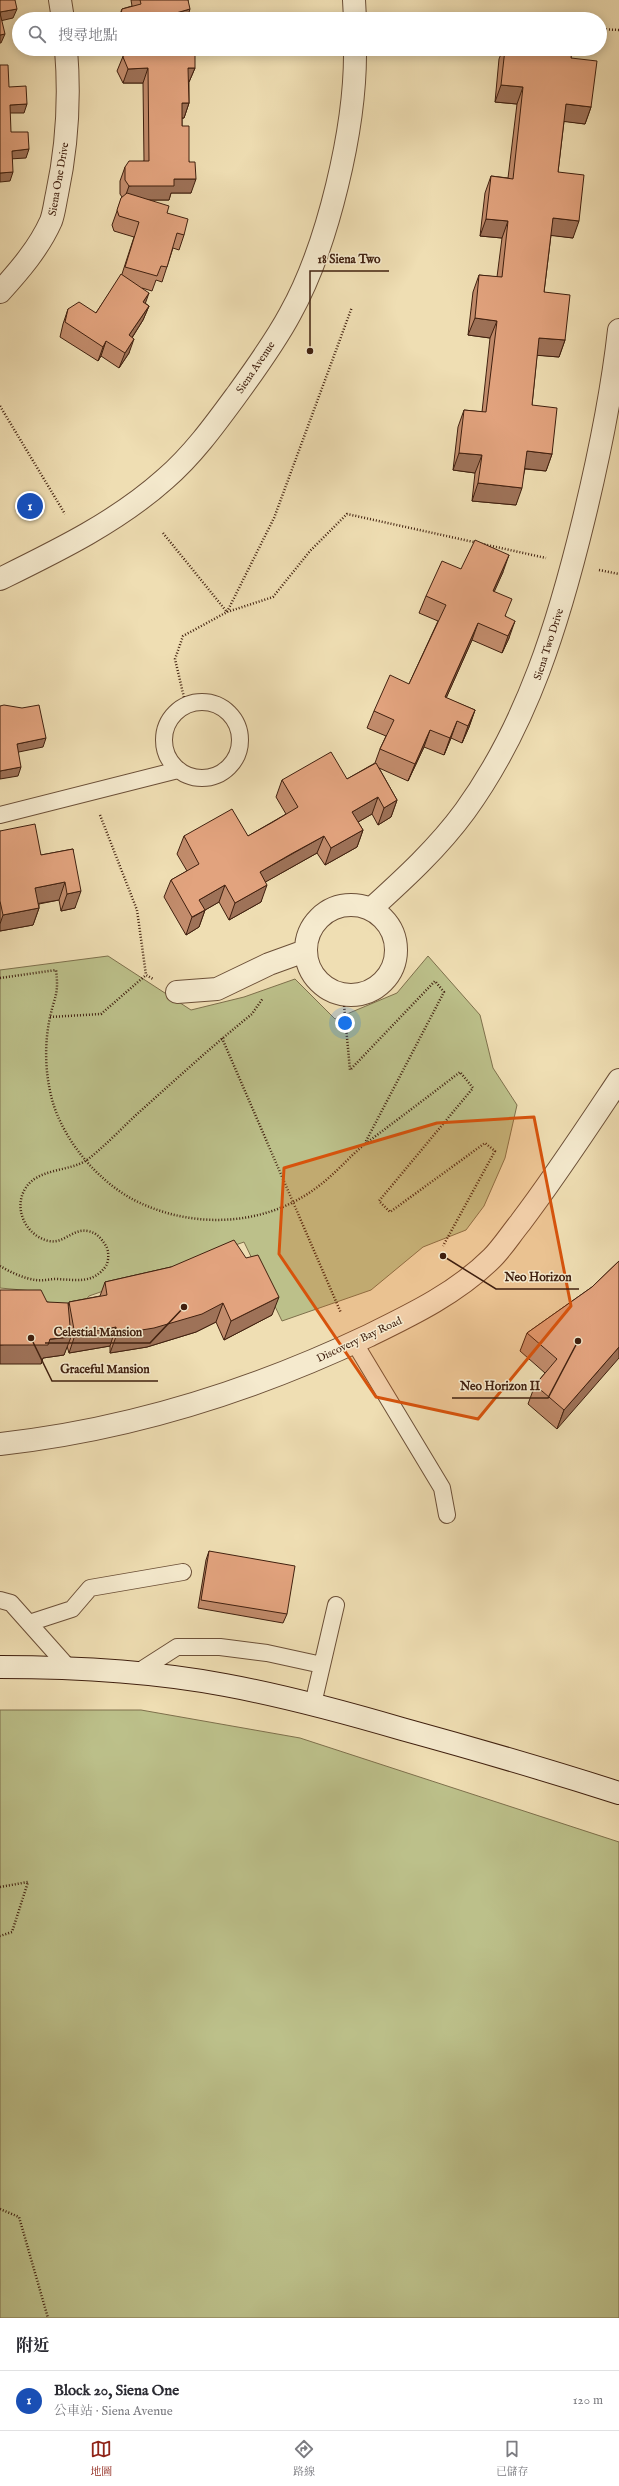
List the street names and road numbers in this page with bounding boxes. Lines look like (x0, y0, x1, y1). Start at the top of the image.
street label: Siena One Drive (46, 141, 72, 217)
street label: Siena Avenue (233, 339, 278, 396)
street label: Siena Two Drive (531, 607, 567, 682)
street label: Discovery Bay Road (315, 1314, 404, 1366)

